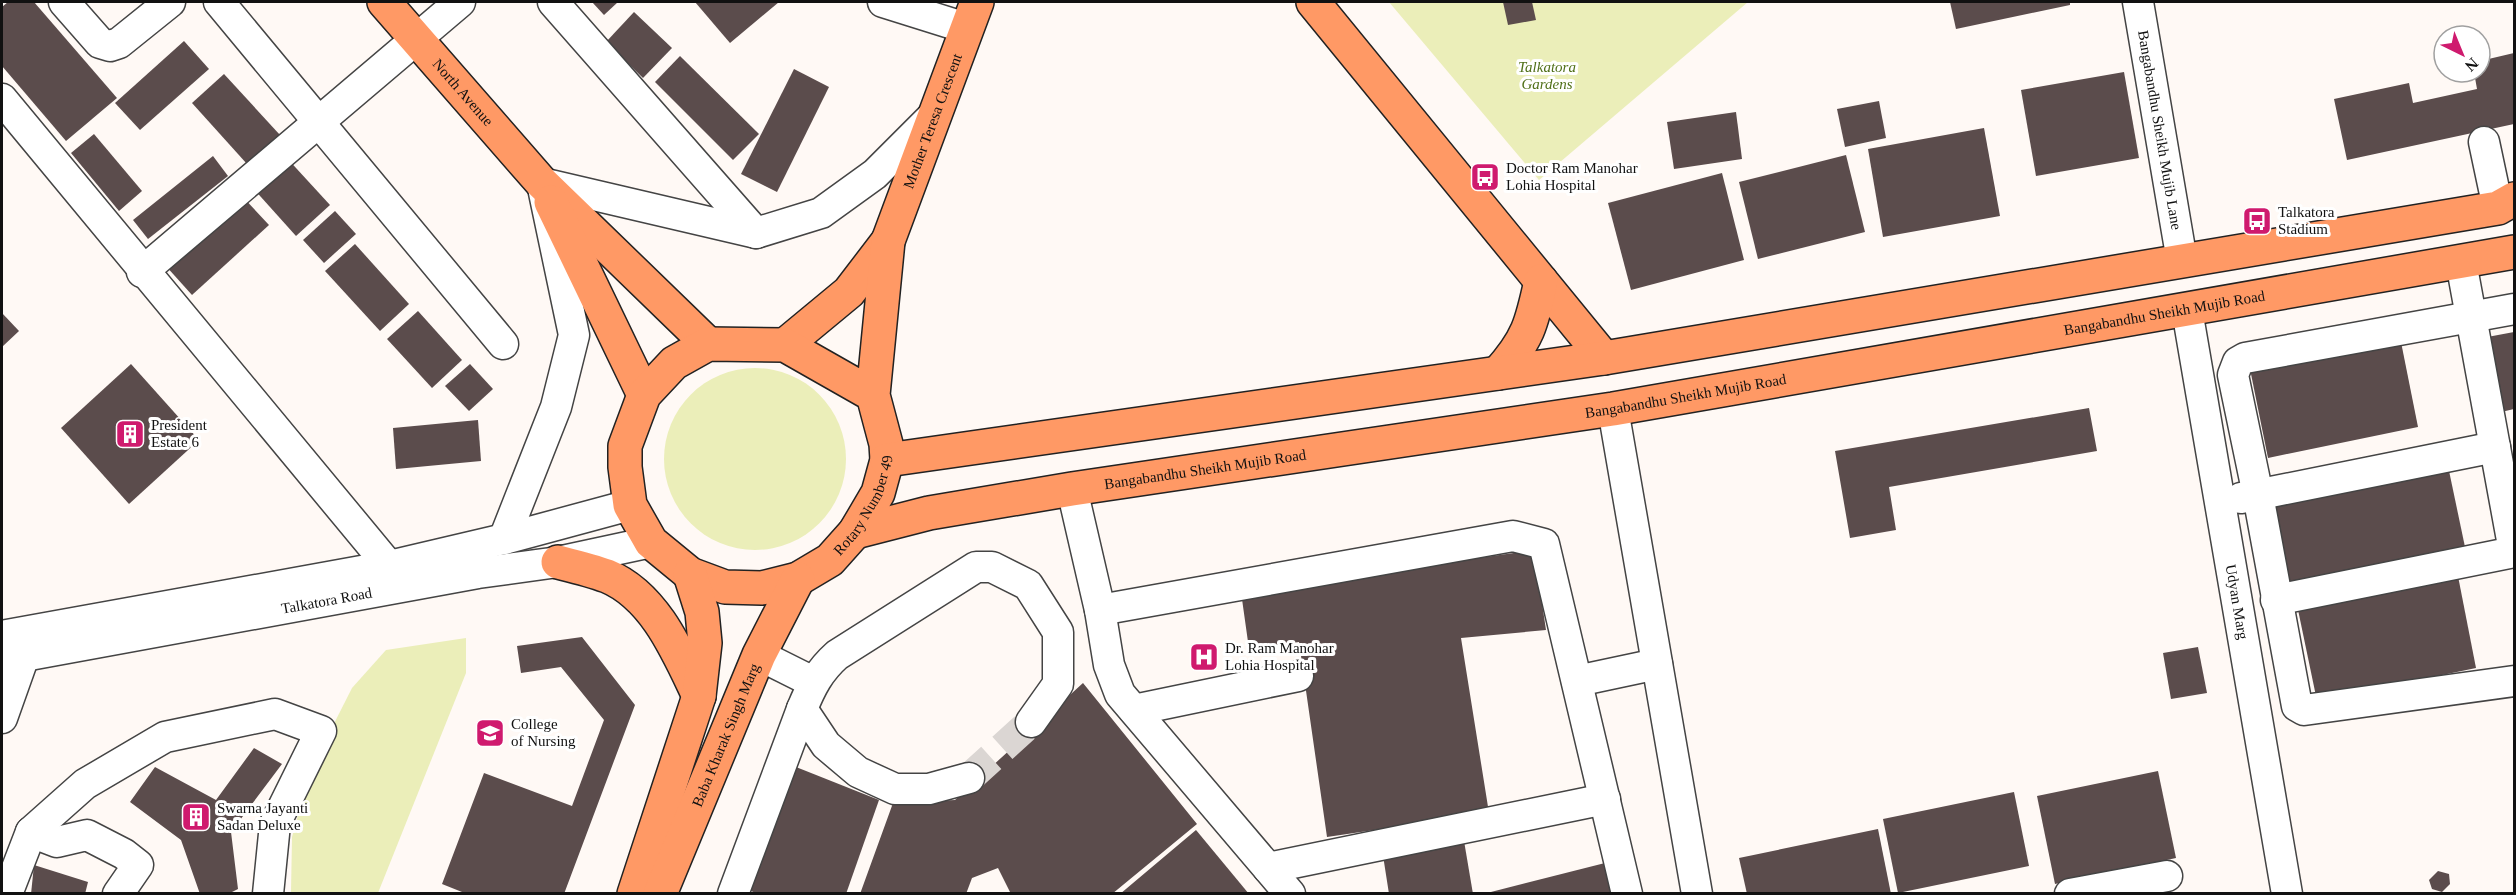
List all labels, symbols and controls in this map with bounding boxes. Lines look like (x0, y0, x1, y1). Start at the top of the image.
north arrow (2432, 24, 2492, 84)
street label: Bangabandhu Sheikh Mujib Lane (2135, 29, 2185, 231)
street label: Mother Teresa Crescent (900, 50, 965, 191)
text: N (2462, 54, 2482, 75)
street label: North Avenue (429, 56, 497, 129)
park label: Talkatora Gardens (1518, 59, 1576, 92)
place label: Doctor Ram Manohar Lohia Hospital (1506, 160, 1638, 193)
bus stop icon: Doctor Ram Manohar Lohia Hospital (1469, 161, 1501, 193)
place label: Talkatora Stadium (2278, 204, 2335, 237)
bus stop icon: Talkatora Stadium (2241, 205, 2273, 237)
street label: Bangabandhu Sheikh Mujib Road (2063, 287, 2267, 338)
street label: Bangabandhu Sheikh Mujib Road (1584, 371, 1788, 421)
place label: President Estate 6 (151, 417, 208, 450)
building icon: President Estate 6 (114, 418, 146, 450)
street label: Bangabandhu Sheikh Mujib Road (1103, 446, 1308, 492)
street label: Rotary Number 49 (830, 455, 895, 558)
street label: Udyan Marg (2223, 563, 2251, 641)
street label: Talkatora Road (280, 584, 374, 617)
place label: Dr. Ram Manohar Lohia Hospital (1225, 640, 1334, 673)
hospital icon: Dr. Ram Manohar Lohia Hospital (1188, 641, 1220, 673)
street label: Baba Kharak Singh Marg (689, 661, 763, 809)
place label: College of Nursing (511, 716, 576, 749)
school or university icon: College of Nursing (474, 717, 506, 749)
place label: Swarna Jayanti Sadan Deluxe (217, 800, 308, 833)
building icon: Swarna Jayanti Sadan Deluxe (180, 801, 212, 833)

